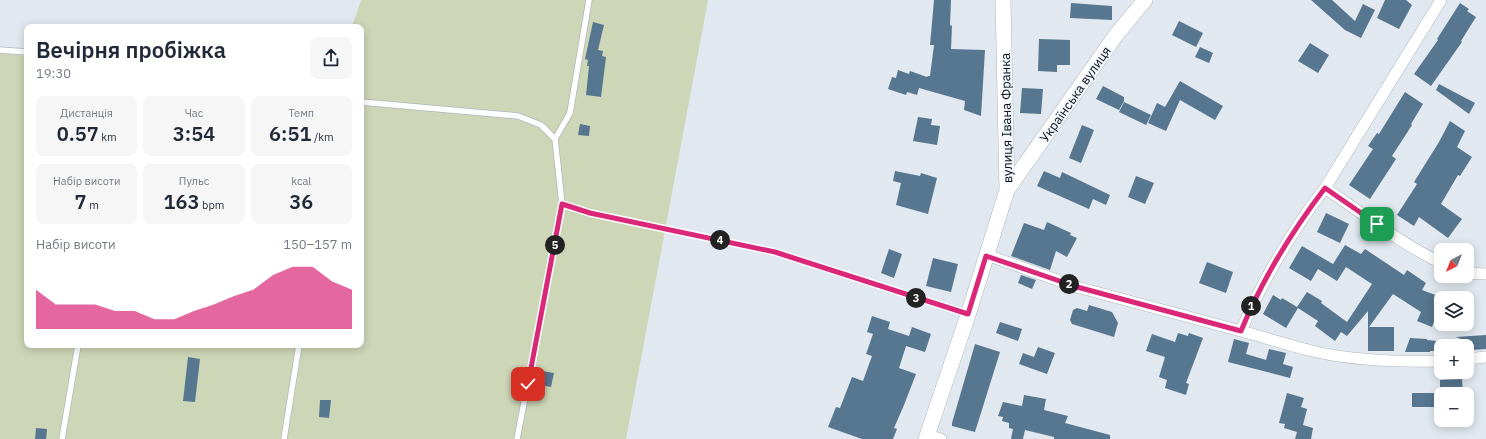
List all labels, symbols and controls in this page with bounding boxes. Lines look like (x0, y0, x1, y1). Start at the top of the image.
text: Вечірня пробіжка (36, 35, 226, 64)
button: share (310, 37, 352, 79)
street label: Українська вулиця (1036, 43, 1115, 146)
street label: вулиця Івана Франка (997, 53, 1016, 183)
text: 19:30 (36, 65, 71, 82)
text: Дистанція (60, 106, 113, 120)
text: Час (185, 106, 203, 120)
text: Темп (289, 106, 314, 120)
text: 0.57 (57, 120, 99, 147)
text: 3:54 (173, 120, 215, 147)
text: 6:51 (269, 120, 311, 147)
text: km (99, 130, 117, 144)
text: /km (311, 130, 334, 144)
text: Набір висоти (53, 174, 120, 188)
text: Пульс (179, 174, 209, 188)
text: kcal (291, 174, 311, 188)
text: 7 (75, 188, 87, 215)
text: 163 (164, 188, 200, 215)
text: 36 (289, 188, 313, 215)
text: m (87, 198, 99, 212)
text: bpm (200, 198, 224, 212)
pin (1360, 207, 1394, 241)
icon: arrive (1366, 213, 1388, 235)
pin: 4 (710, 230, 730, 250)
text: 4 (717, 233, 723, 247)
pin: 5 (545, 235, 565, 255)
text: Набір висоти (36, 236, 116, 253)
text: 150–157 m (283, 236, 352, 253)
text: 5 (552, 238, 558, 252)
north arrow (1434, 243, 1474, 283)
map controls (1434, 243, 1474, 427)
pin: 2 (1059, 274, 1079, 294)
text: 2 (1066, 277, 1072, 291)
pin: 3 (906, 288, 926, 308)
text: 3 (913, 291, 919, 305)
button: layers (1434, 291, 1474, 331)
pin: 1 (1241, 296, 1261, 316)
text: 1 (1248, 299, 1254, 313)
button: + (1434, 339, 1474, 379)
pin (511, 367, 545, 401)
icon: check (517, 373, 539, 395)
button: − (1434, 387, 1474, 427)

